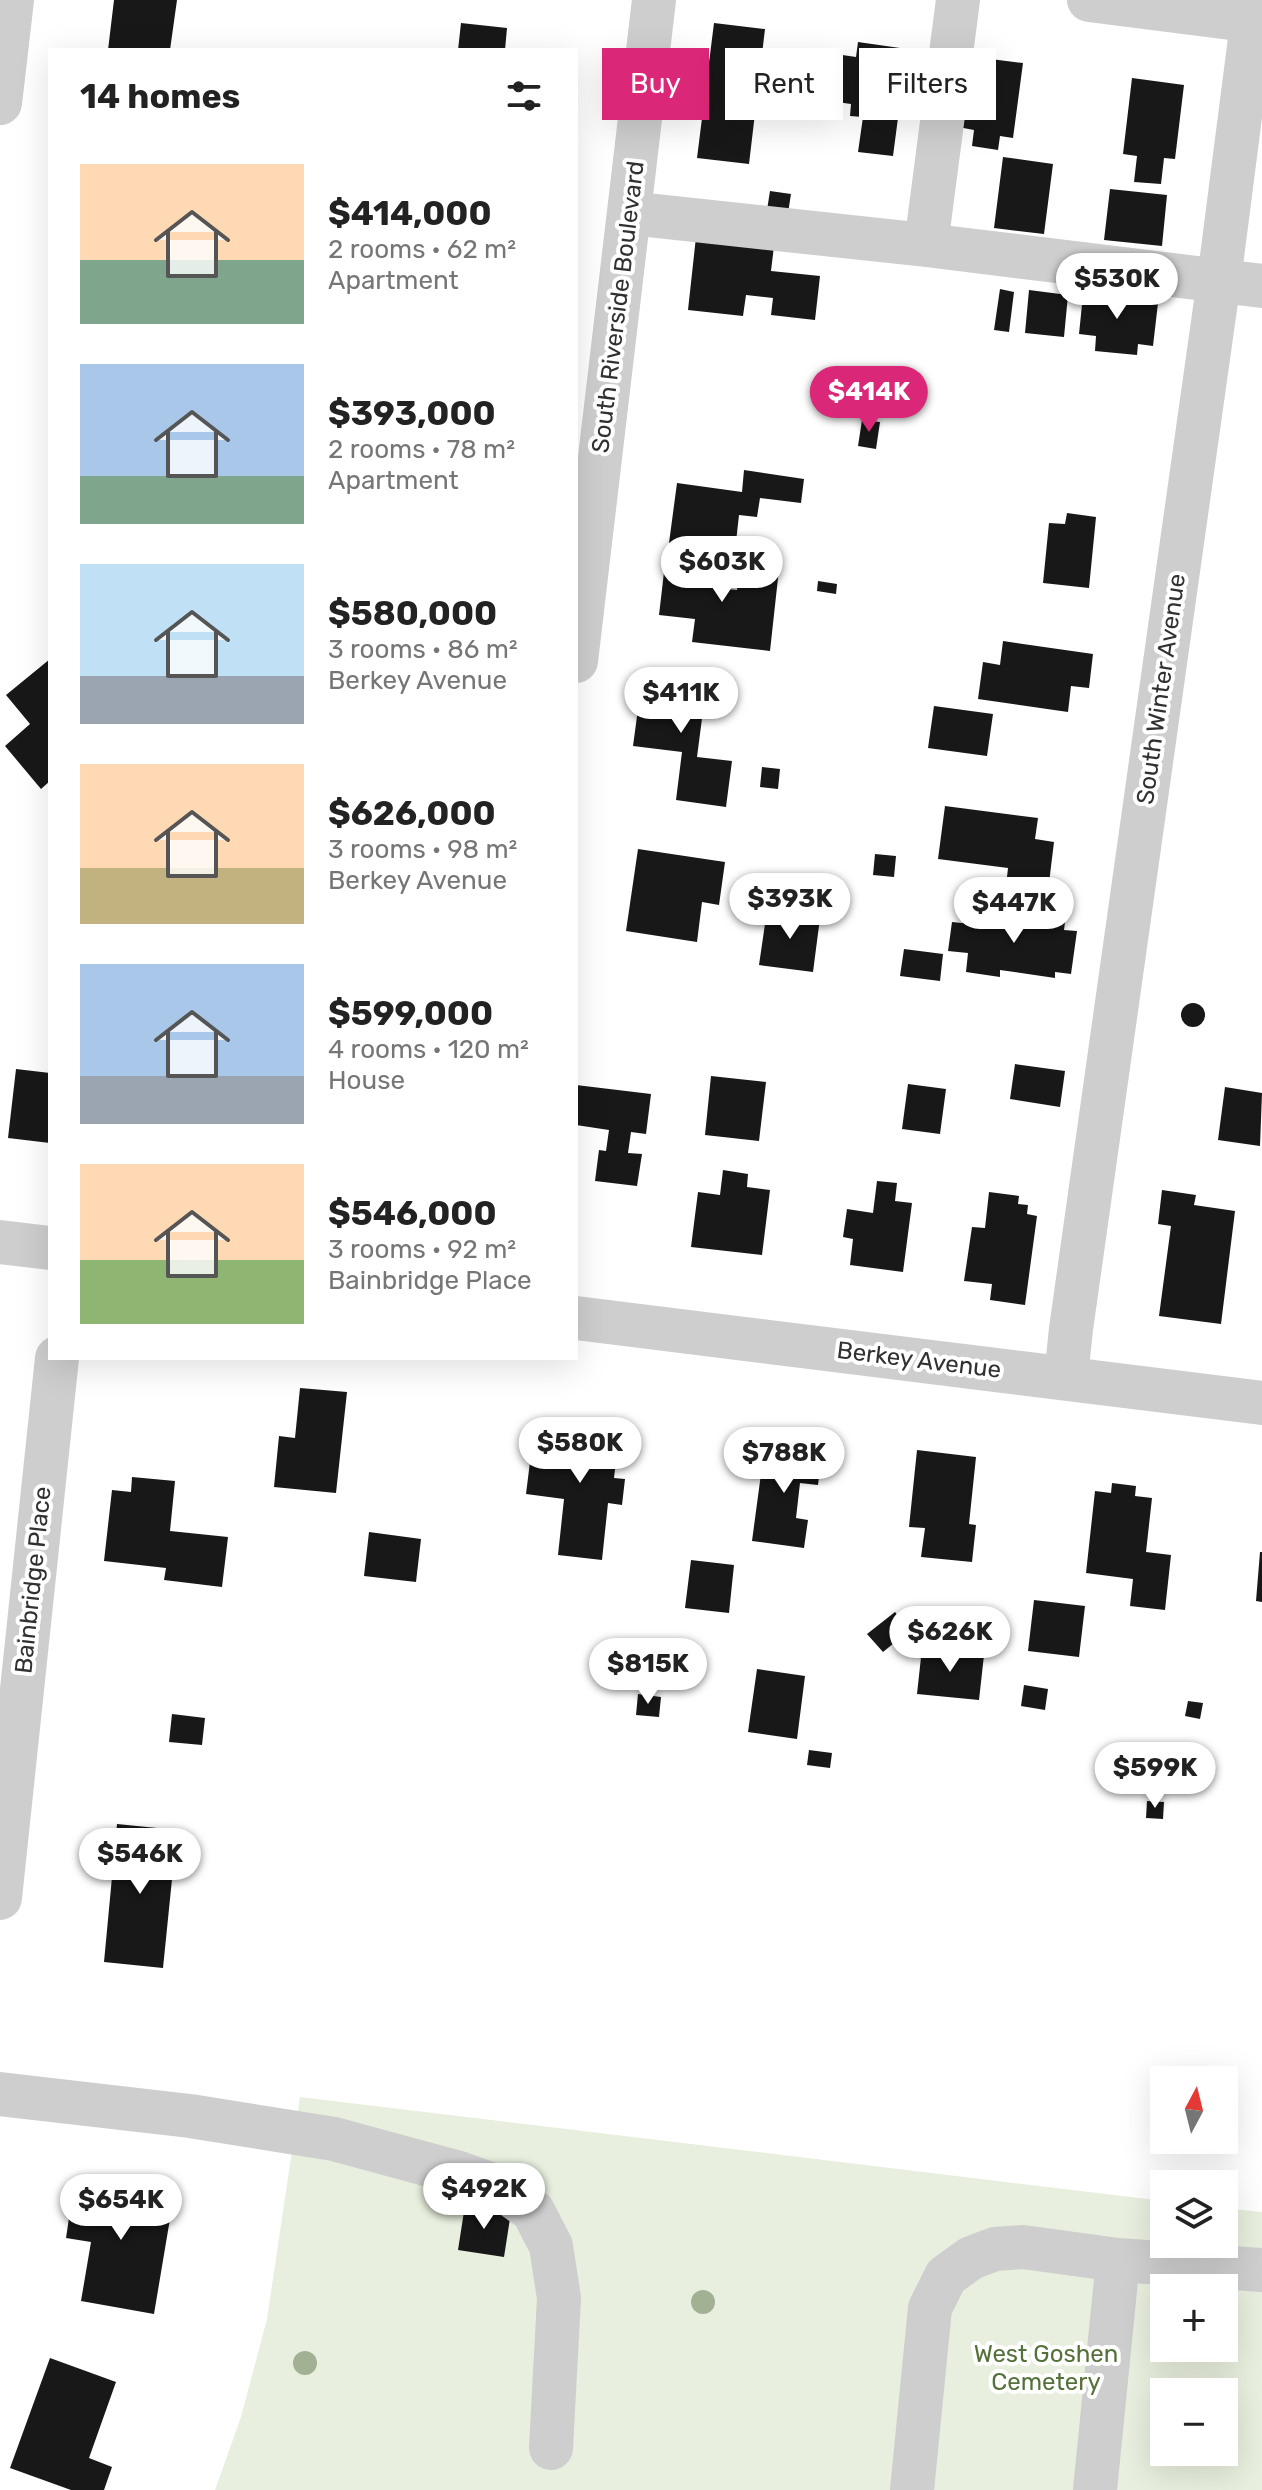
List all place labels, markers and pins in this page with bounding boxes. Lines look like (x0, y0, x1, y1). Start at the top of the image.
pin: $530K (1061, 253, 1173, 321)
pin: $414K (813, 366, 925, 434)
pin: $603K (666, 536, 778, 604)
pin: $411K (625, 667, 737, 735)
pin: $393K (734, 873, 846, 941)
pin: $447K (958, 877, 1070, 945)
pin: $580K (524, 1417, 636, 1485)
pin: $788K (728, 1427, 840, 1495)
pin: $626K (894, 1606, 1006, 1674)
pin: $815K (592, 1638, 704, 1706)
pin: $599K (1099, 1742, 1211, 1810)
pin: $546K (84, 1828, 196, 1896)
pin: $492K (428, 2163, 540, 2231)
pin: $654K (65, 2174, 177, 2242)

